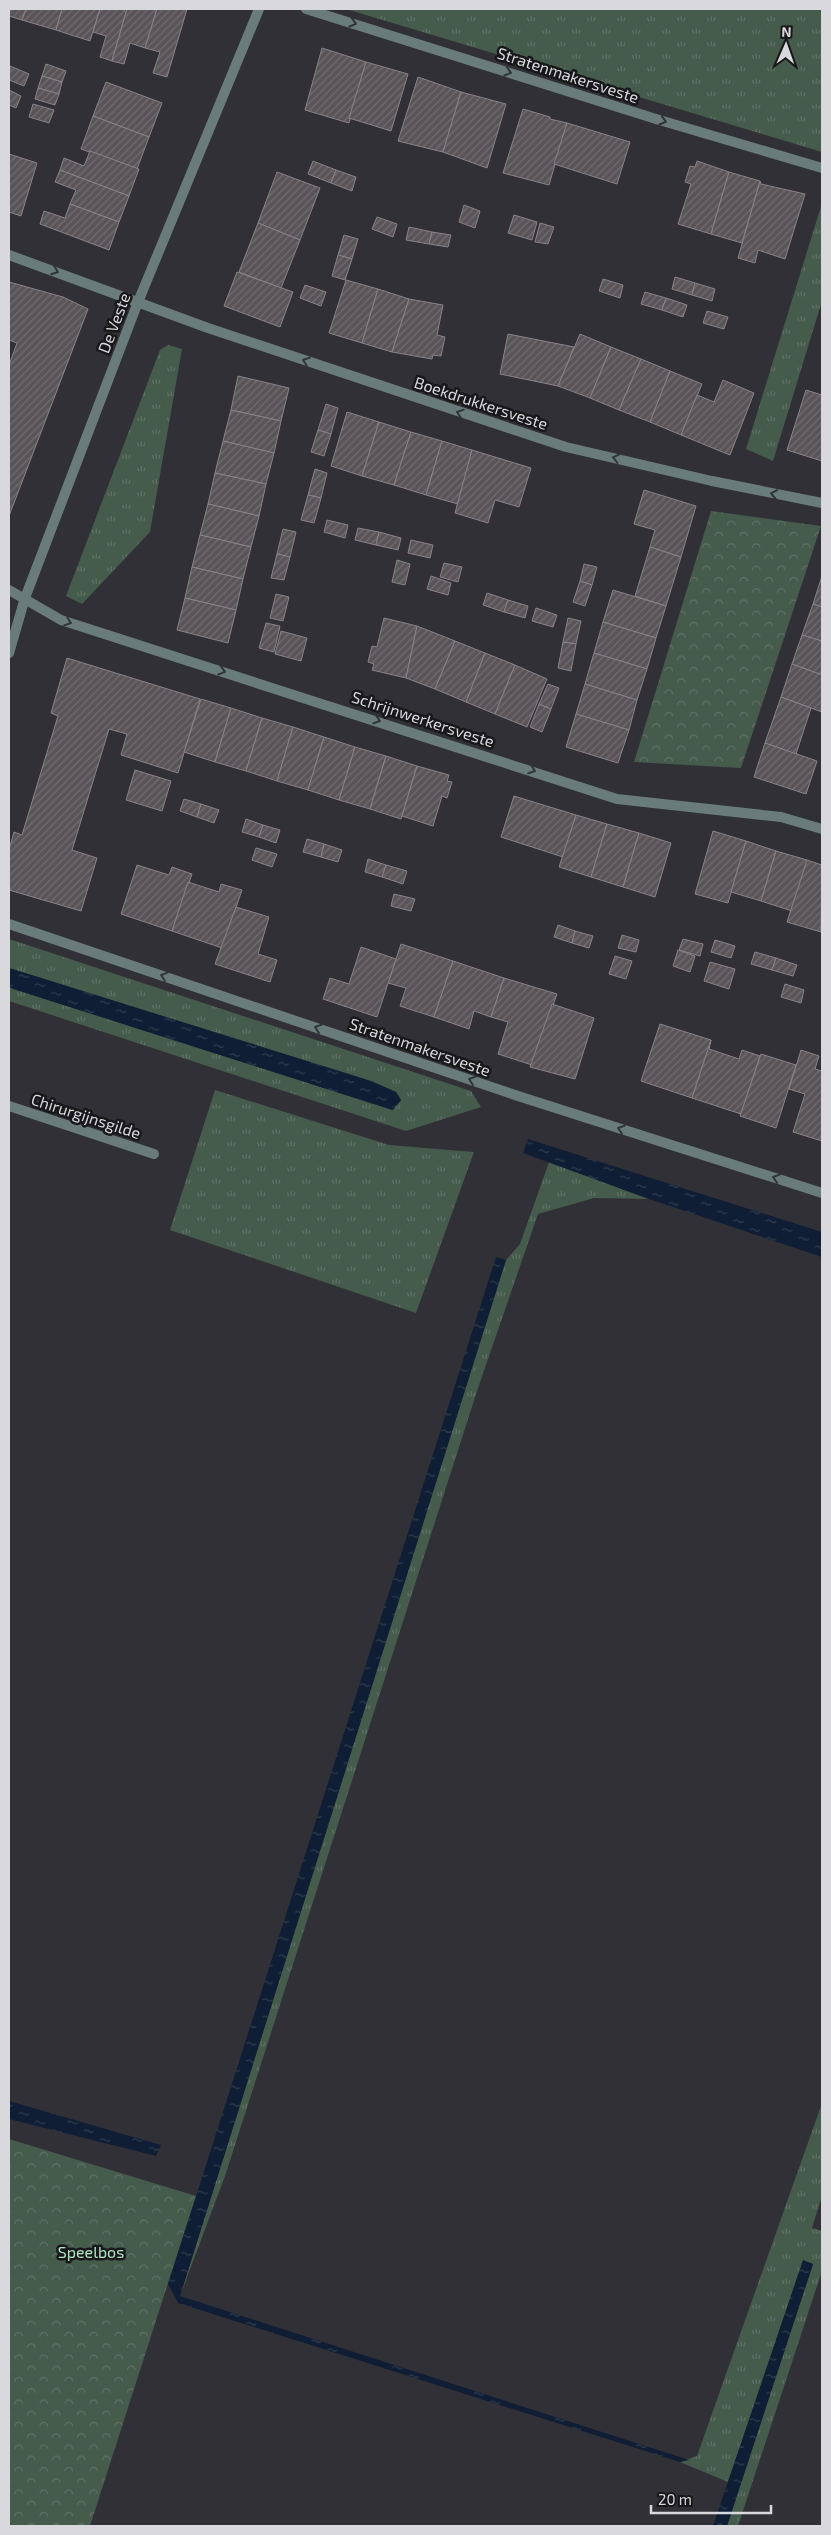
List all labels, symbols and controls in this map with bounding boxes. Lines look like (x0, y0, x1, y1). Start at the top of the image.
one-way arrow (348, 18, 356, 28)
north arrow (761, 20, 811, 70)
text: N (781, 23, 792, 40)
street label: Stratenmakersveste (495, 43, 641, 106)
one-way arrow (503, 66, 511, 76)
one-way arrow (658, 115, 666, 125)
one-way arrow (50, 265, 58, 275)
street label: De Veste (93, 290, 134, 356)
one-way arrow (302, 357, 311, 367)
street label: Boekdrukkersveste (412, 372, 550, 433)
one-way arrow (456, 409, 465, 419)
one-way arrow (611, 453, 620, 464)
one-way arrow (770, 489, 779, 499)
one-way arrow (63, 616, 71, 626)
one-way arrow (218, 666, 226, 676)
street label: Schrijnwerkersveste (349, 687, 497, 751)
one-way arrow (373, 715, 381, 725)
one-way arrow (527, 764, 536, 774)
one-way arrow (160, 972, 169, 982)
street label: Stratenmakersveste (347, 1013, 493, 1080)
one-way arrow (314, 1024, 323, 1034)
one-way arrow (468, 1076, 477, 1086)
street label: Chirurgijnsgilde (29, 1089, 143, 1143)
one-way arrow (617, 1124, 626, 1134)
one-way arrow (772, 1174, 781, 1184)
park label: Speelbos (58, 2242, 124, 2261)
scale bar (651, 2482, 771, 2514)
text: 20 m (658, 2490, 692, 2508)

